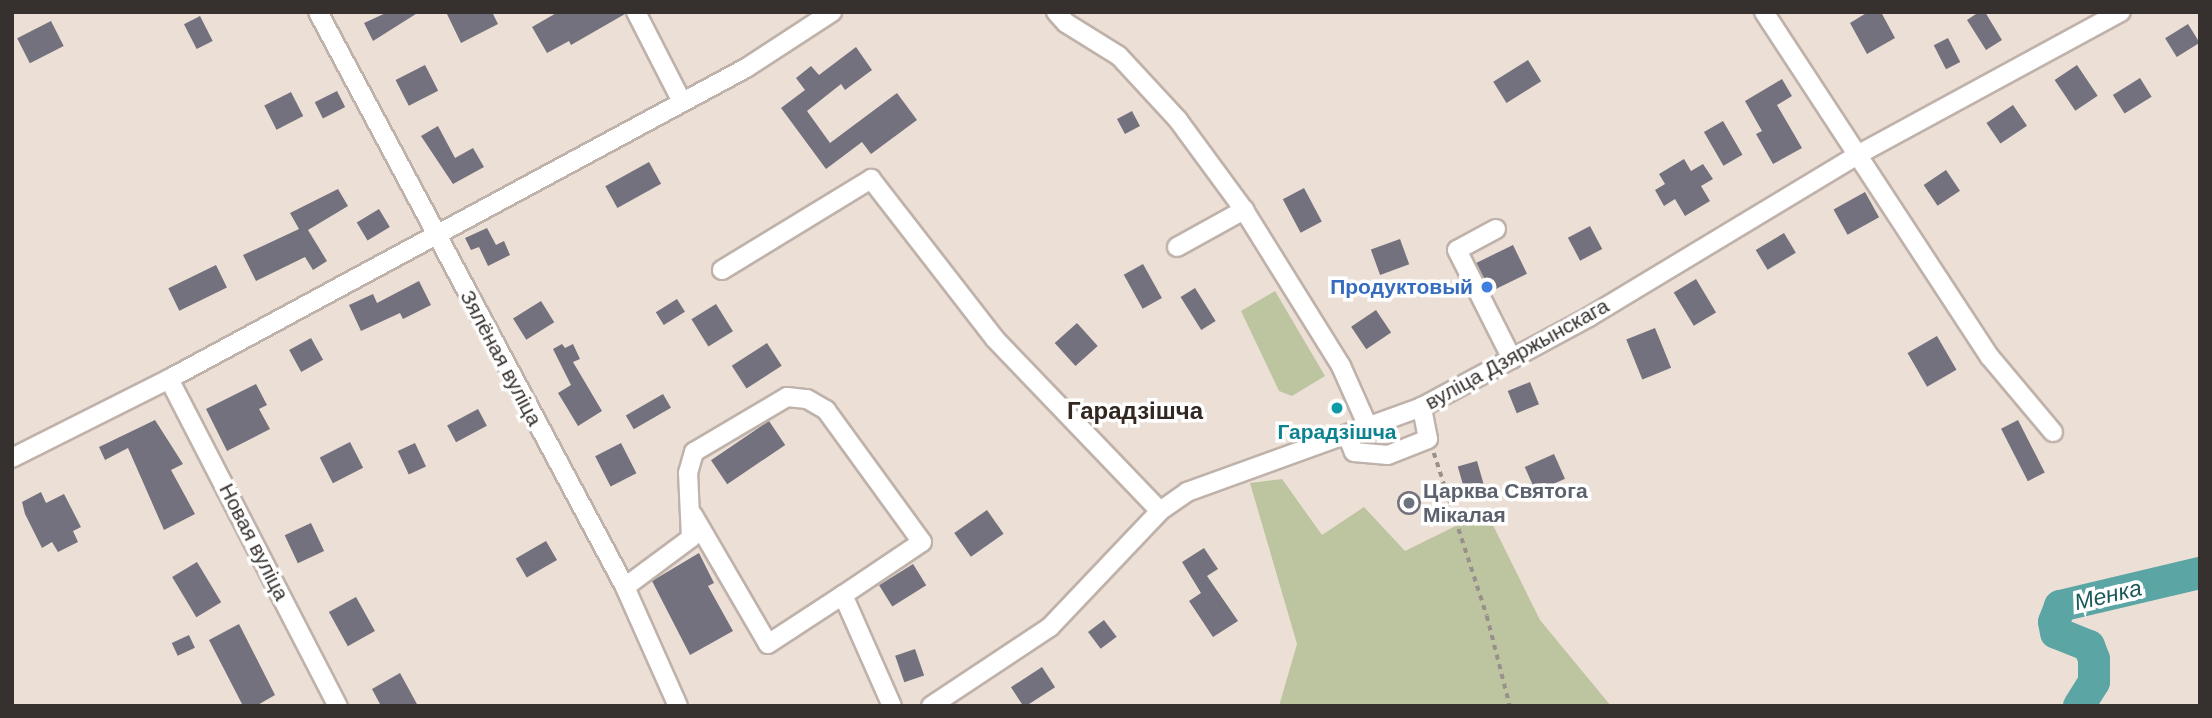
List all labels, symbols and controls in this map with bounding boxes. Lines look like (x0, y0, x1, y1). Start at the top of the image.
place label: Продуктовый (1330, 274, 1473, 300)
marker: Продуктовый (1479, 279, 1495, 295)
street label: Зялёная вуліца (455, 286, 547, 430)
street label: вуліца Дзяржынскага (1421, 293, 1613, 415)
district label: Гарадзішча (1067, 397, 1203, 425)
marker: Гарадзішча (1329, 400, 1345, 416)
place label: Гарадзішча (1277, 419, 1397, 445)
place label: Царква Святога Мікалая (1423, 478, 1588, 528)
street label: Новая вуліца (214, 479, 294, 605)
marker: Царква Святога Мікалая (1401, 495, 1417, 511)
water label: Менка (2072, 574, 2144, 616)

